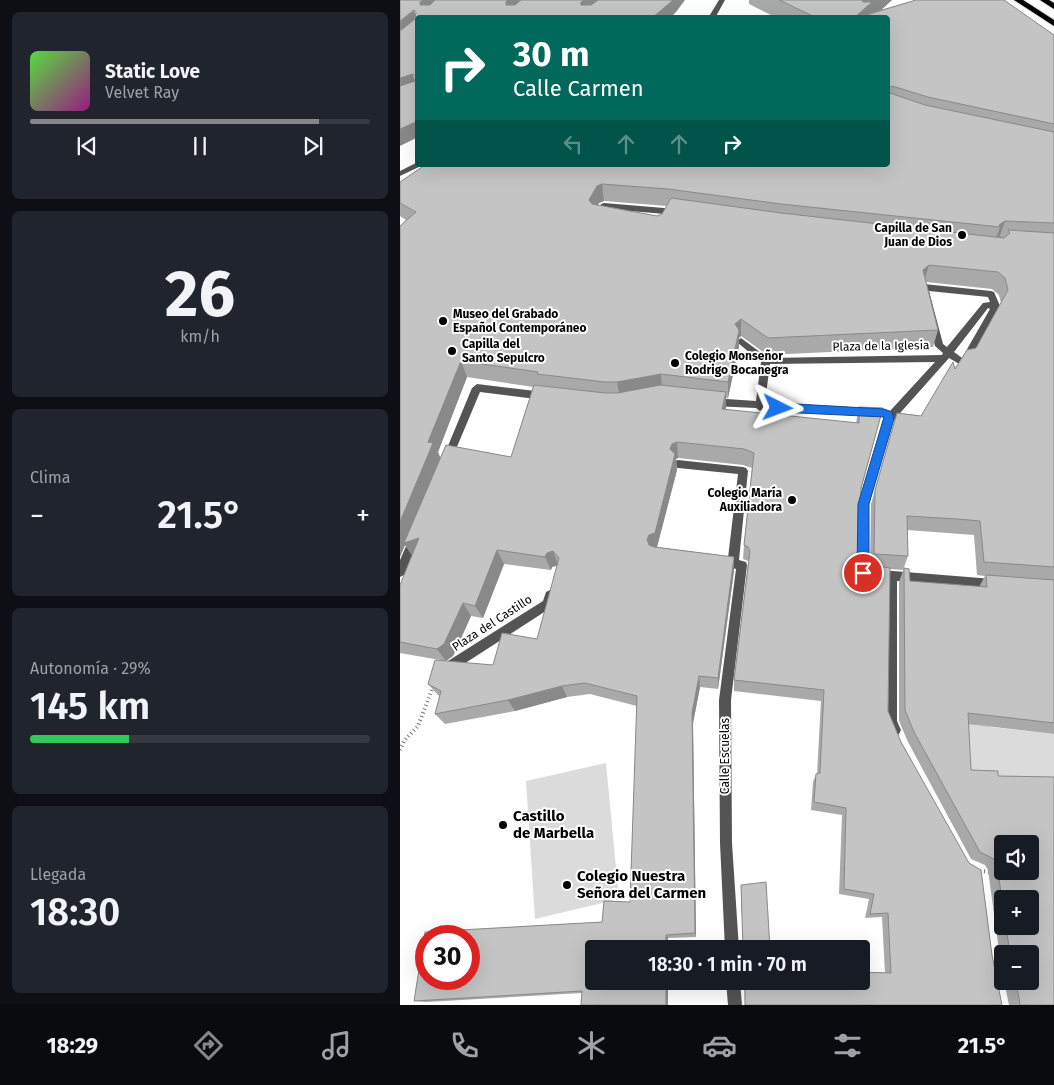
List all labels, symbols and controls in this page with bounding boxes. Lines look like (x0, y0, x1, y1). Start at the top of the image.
text: 30 m (513, 33, 590, 75)
icon: right (430, 35, 495, 100)
text: Static Love (105, 60, 200, 83)
text: Calle Carmen (513, 75, 644, 102)
text: Velvet Ray (105, 83, 179, 102)
icon: left (559, 130, 587, 158)
icon: ahead (612, 130, 640, 158)
icon: ahead (665, 130, 693, 158)
icon: right (718, 130, 746, 158)
icon: previous (73, 132, 101, 160)
icon: pause (186, 132, 214, 160)
icon: next (299, 132, 327, 160)
place label: Capilla de San Juan de Dios (875, 221, 952, 249)
marker: Capilla de San Juan de Dios (956, 229, 968, 241)
text: 26 (165, 255, 235, 333)
place label: Museo del Grabado Español Contemporáneo (453, 307, 586, 335)
marker: Museo del Grabado Español Contemporáneo (437, 315, 449, 327)
text: km/h (180, 327, 220, 346)
place label: Capilla del Santo Sepulcro (462, 337, 545, 365)
street label: Plaza de la Iglesia (832, 338, 930, 354)
marker: Capilla del Santo Sepulcro (446, 345, 458, 357)
place label: Colegio Monseñor Rodrigo Bocanegra (685, 349, 789, 377)
marker: Colegio Monseñor Rodrigo Bocanegra (669, 357, 681, 369)
position arrow (751, 381, 803, 433)
text: Clima (30, 468, 70, 487)
place label: Colegio María Auxiliadora (708, 486, 782, 514)
text: 21.5° (158, 492, 242, 538)
marker: Colegio María Auxiliadora (786, 494, 798, 506)
text: − (30, 499, 44, 532)
text: + (356, 499, 370, 532)
pin (842, 552, 884, 594)
icon: arrive (849, 559, 877, 587)
street label: Plaza del Castillo (449, 592, 535, 654)
text: Autonomía · 29% (30, 659, 151, 678)
text: 145 km (30, 683, 150, 729)
street label: Calle Escuelas (718, 717, 732, 794)
place label: Castillo de Marbella (513, 807, 594, 842)
marker: Castillo de Marbella (497, 819, 509, 831)
map controls (994, 835, 1039, 990)
button: sound (994, 835, 1039, 880)
text: Llegada (30, 865, 86, 884)
place label: Colegio Nuestra Señora del Carmen (577, 867, 706, 902)
marker: Colegio Nuestra Señora del Carmen (561, 879, 573, 891)
text: 18:30 (30, 889, 120, 935)
button: + (994, 890, 1039, 935)
speed limit sign: 30 (415, 925, 480, 990)
button: − (994, 945, 1039, 990)
text: 18:30 · 1 min · 70 m (648, 953, 807, 976)
icon: directions (191, 1028, 226, 1063)
icon: music (319, 1028, 354, 1063)
icon: phone (447, 1028, 482, 1063)
icon: climate (574, 1028, 609, 1063)
icon: car (702, 1028, 737, 1063)
icon: filters (830, 1028, 865, 1063)
text: 18:29 (46, 1032, 98, 1059)
text: 21.5° (958, 1032, 1007, 1059)

